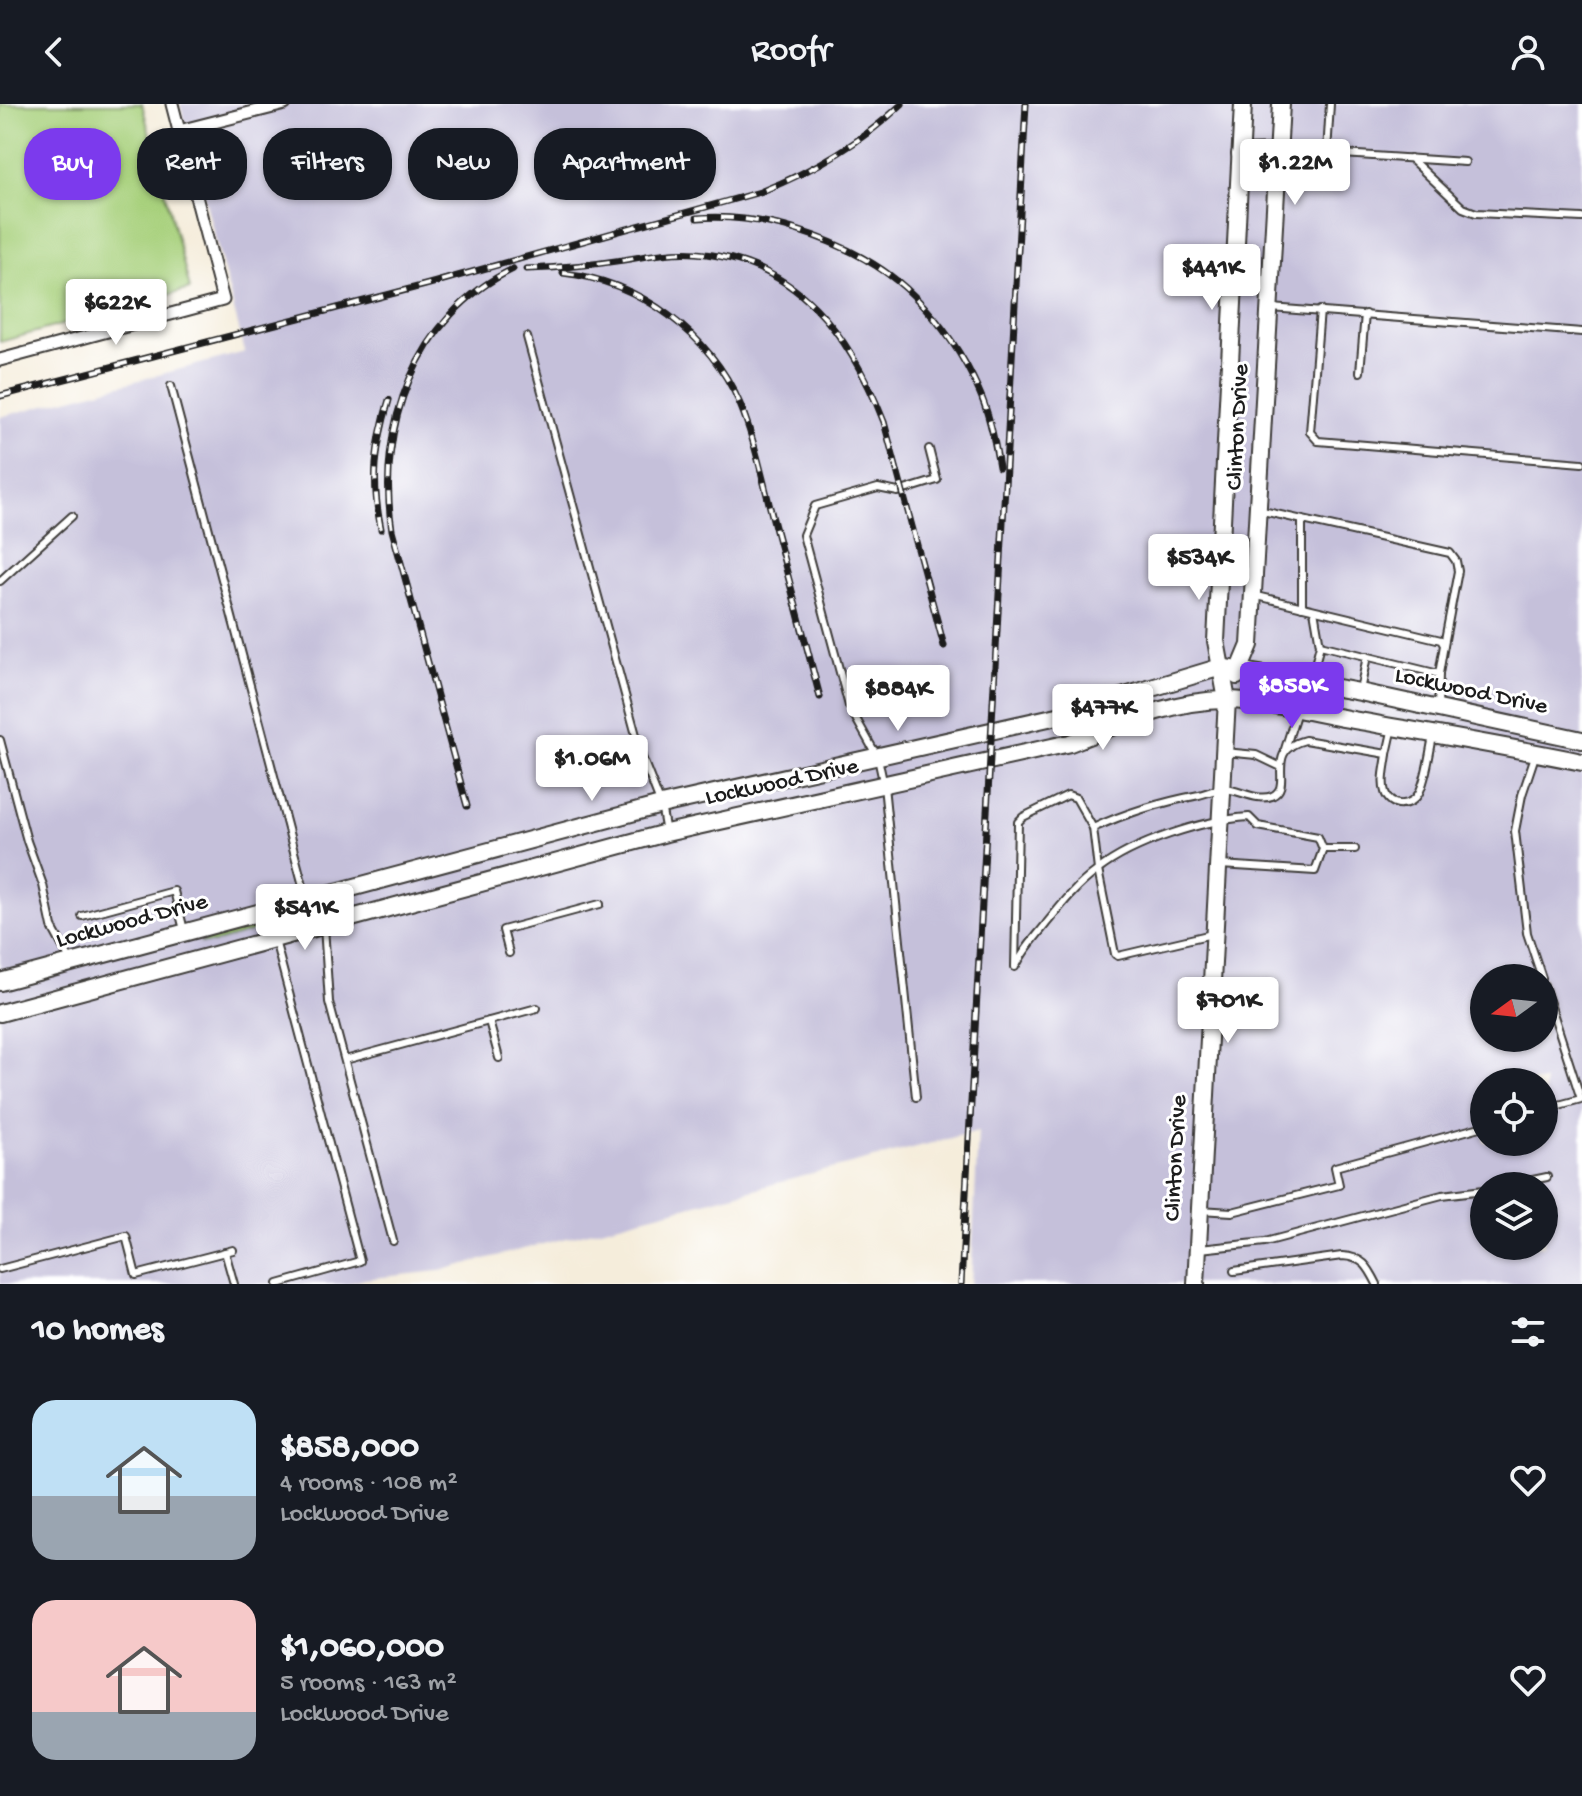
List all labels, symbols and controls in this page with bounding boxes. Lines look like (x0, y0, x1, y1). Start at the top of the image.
icon: back (32, 30, 76, 74)
icon: person (1506, 30, 1550, 74)
text: Roofr (751, 31, 831, 74)
chip: Buy (24, 128, 121, 200)
chip: Rent (137, 128, 247, 200)
chip: Filters (263, 128, 392, 200)
chip: New (408, 128, 518, 200)
chip: Apartment (534, 128, 716, 200)
pin: $1.22M (1230, 139, 1360, 207)
text: $1.22M (1258, 149, 1332, 180)
pin: $441K (1156, 244, 1268, 312)
text: $441K (1181, 254, 1243, 285)
pin: $622K (60, 279, 172, 347)
text: $622K (84, 289, 148, 320)
street label: Clinton Drive (1221, 362, 1257, 491)
pin: $534K (1143, 534, 1255, 602)
text: $534K (1166, 544, 1232, 575)
pin: $858K (1236, 662, 1348, 730)
street label: Lockwood Drive (1392, 662, 1551, 722)
pin: $884K (842, 665, 954, 733)
text: $858K (1258, 672, 1326, 703)
text: $884K (865, 675, 931, 706)
pin: $477K (1047, 684, 1159, 752)
text: $477K (1070, 694, 1136, 725)
pin: $1.06M (527, 735, 657, 803)
text: $1.06M (554, 745, 630, 776)
street label: Lockwood Drive (703, 753, 862, 813)
pin: $541K (249, 884, 361, 952)
street label: Lockwood Drive (53, 888, 212, 956)
text: $541K (274, 894, 336, 925)
north arrow (1470, 964, 1558, 1052)
map controls (1470, 964, 1558, 1260)
pin: $701K (1172, 977, 1284, 1045)
text: $701K (1196, 987, 1260, 1018)
button: locate (1470, 1068, 1558, 1156)
street label: Clinton Drive (1159, 1093, 1195, 1222)
button: layers (1470, 1172, 1558, 1260)
icon: filters (1506, 1310, 1550, 1354)
text: 10 homes (32, 1312, 163, 1352)
text: $858,000 (280, 1429, 419, 1469)
icon: home (96, 1432, 192, 1528)
icon: heart (1506, 1458, 1550, 1502)
text: 4 rooms · 108 m² (280, 1469, 458, 1500)
text: Lockwood Drive (280, 1500, 449, 1531)
text: $1,060,000 (280, 1629, 444, 1669)
icon: home (96, 1632, 192, 1728)
icon: heart (1506, 1658, 1550, 1702)
text: 5 rooms · 163 m² (280, 1669, 457, 1700)
text: Lockwood Drive (280, 1700, 449, 1731)

